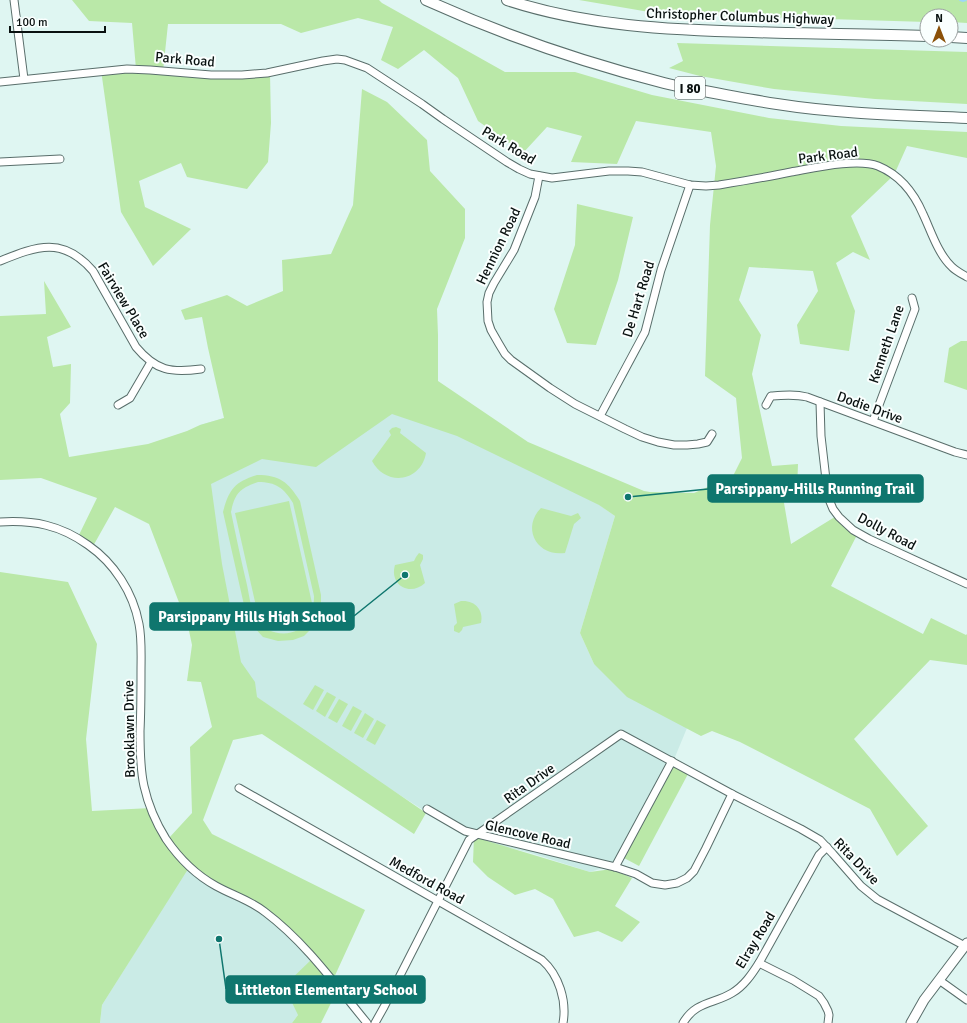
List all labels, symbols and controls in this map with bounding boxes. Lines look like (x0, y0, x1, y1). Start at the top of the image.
street label: Christopher Columbus Highway (646, 5, 835, 28)
scale bar (10, 8, 105, 34)
north arrow (919, 8, 959, 48)
text: N (935, 12, 943, 25)
text: 100 m (16, 15, 48, 30)
street label: Park Road (154, 48, 216, 71)
road number: I 80 (675, 77, 705, 99)
street label: Park Road (479, 123, 539, 168)
street label: Park Road (797, 143, 859, 168)
street label: Hennion Road (473, 205, 524, 287)
street label: Fairview Place (94, 259, 153, 341)
street label: De Hart Road (619, 259, 658, 339)
street label: Kenneth Lane (865, 303, 908, 386)
street label: Dodie Drive (835, 388, 905, 427)
callout: Parsippany-Hills Running Trail (708, 475, 923, 502)
text: Parsippany-Hills Running Trail (715, 480, 915, 498)
street label: Dolly Road (855, 509, 919, 554)
callout: Parsippany Hills High School (150, 603, 354, 630)
text: Parsippany Hills High School (158, 608, 346, 626)
street label: Brooklawn Drive (120, 680, 139, 778)
street label: Rita Drive (500, 760, 558, 807)
street label: Glencove Road (483, 816, 572, 853)
street label: Rita Drive (830, 834, 883, 888)
street label: Medford Road (386, 853, 467, 908)
street label: Elray Road (732, 909, 779, 972)
callout: Littleton Elementary School (226, 976, 425, 1003)
text: Littleton Elementary School (235, 981, 418, 999)

